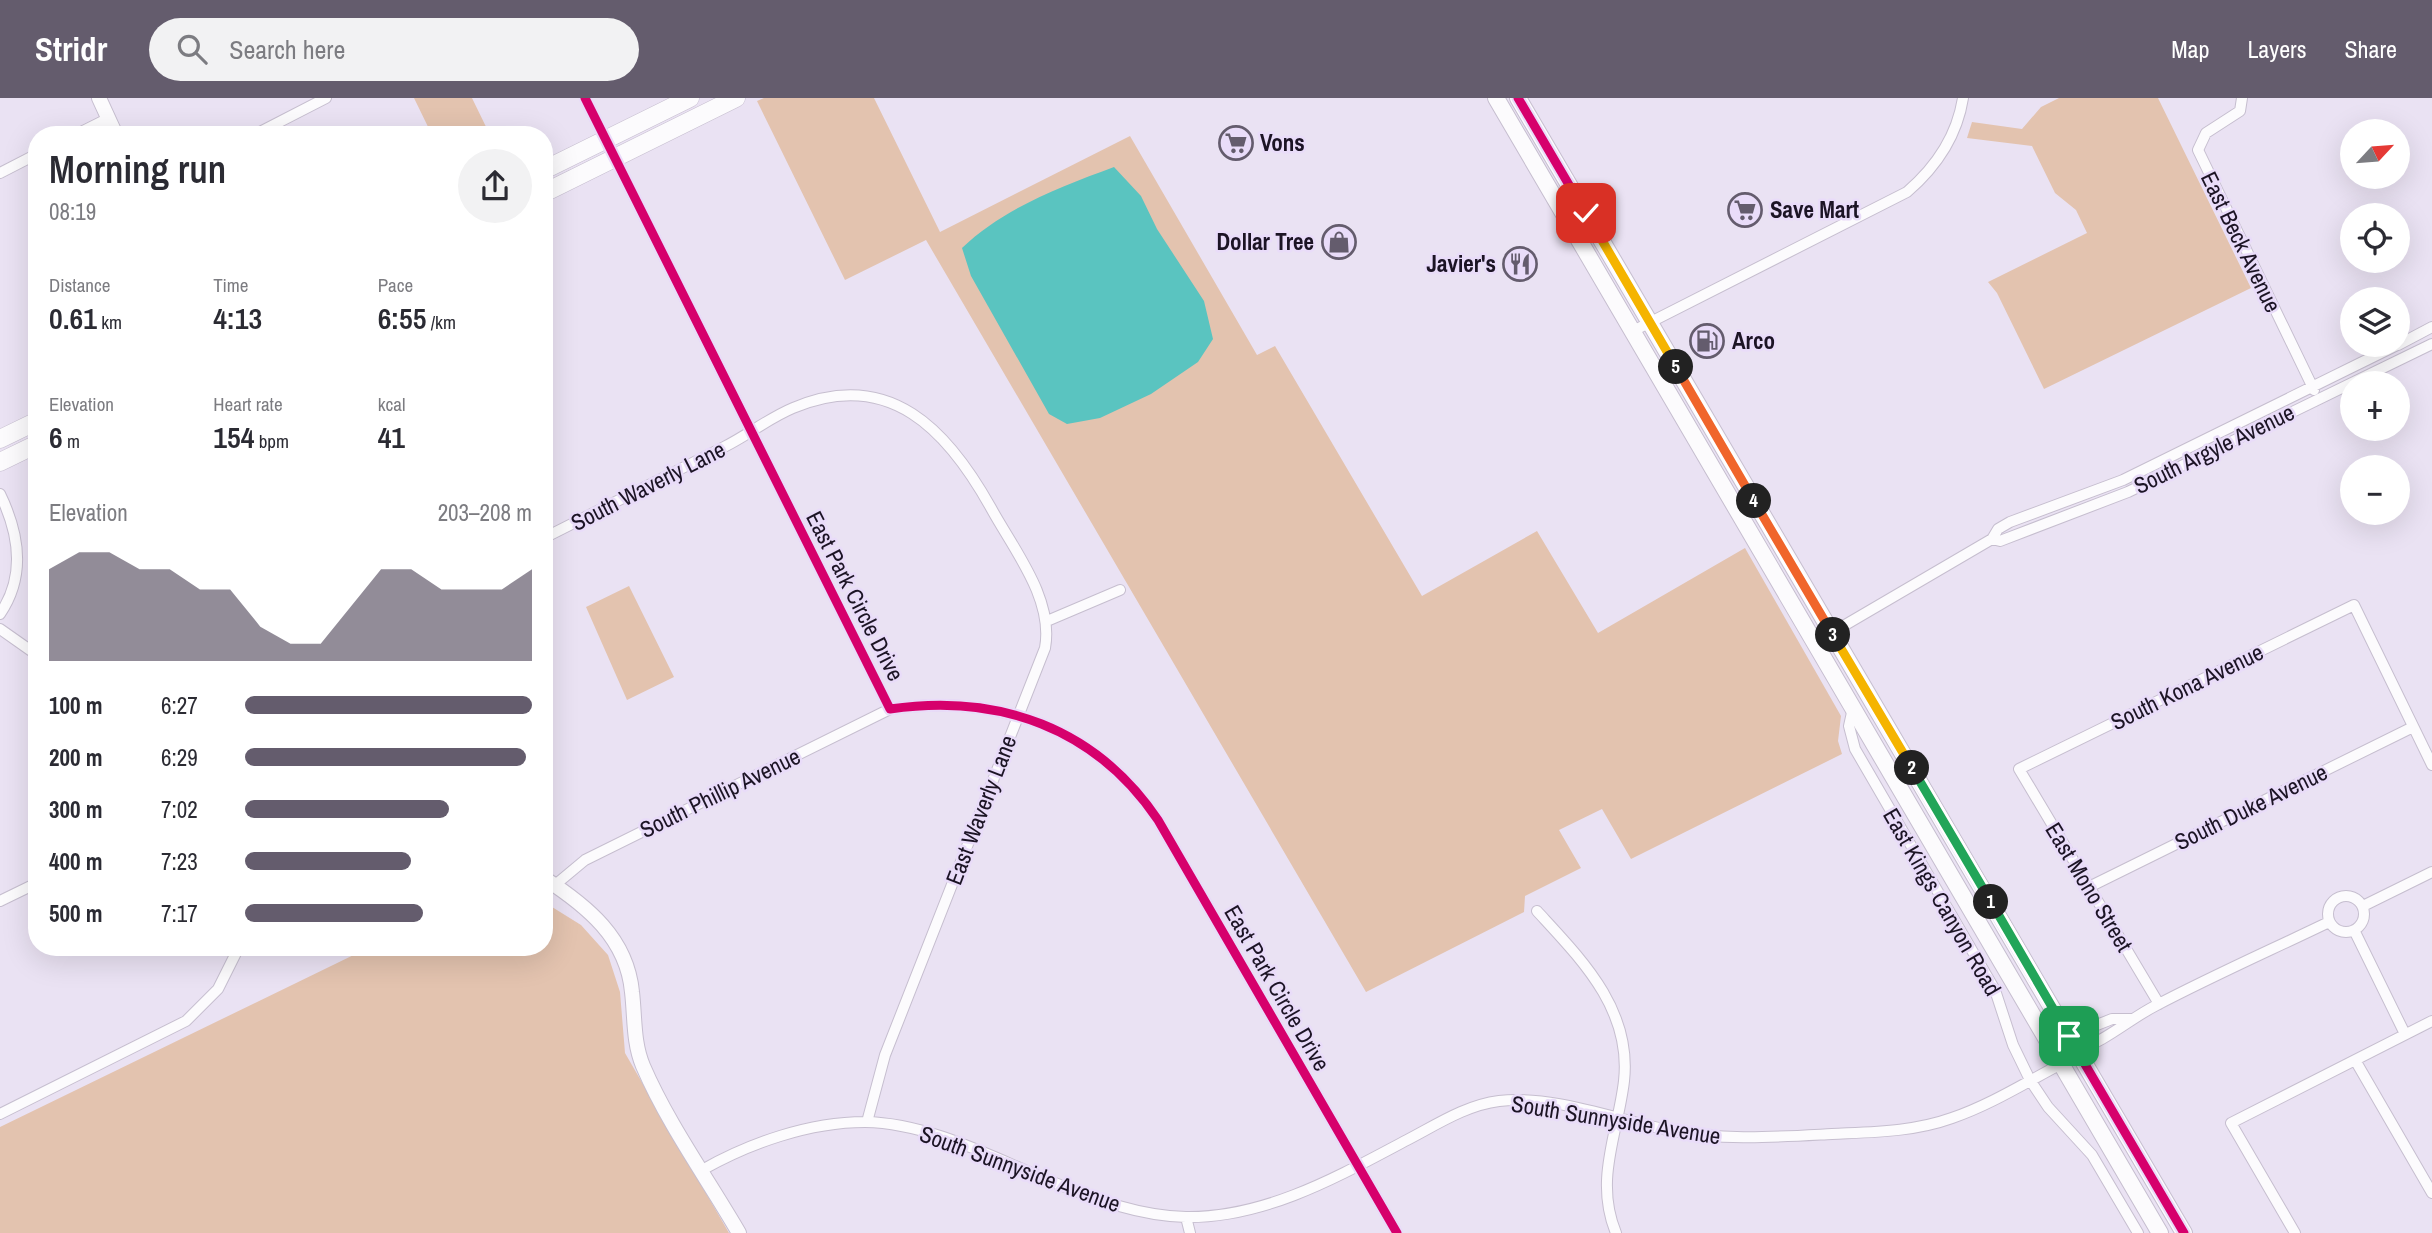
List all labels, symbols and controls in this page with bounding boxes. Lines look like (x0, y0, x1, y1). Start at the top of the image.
search box (149, 18, 639, 81)
text: Stridr (35, 27, 107, 71)
icon: search (173, 30, 211, 68)
text: Search here (229, 32, 345, 67)
text: Map (2171, 33, 2209, 65)
text: Layers (2247, 33, 2306, 65)
text: Share (2344, 33, 2397, 65)
north arrow (2340, 119, 2410, 189)
map controls (2340, 119, 2410, 525)
supermarket icon: Vons (1217, 124, 1255, 162)
place label: Vons (1260, 127, 1305, 158)
text: Morning run (49, 144, 226, 195)
button: share (458, 149, 532, 223)
street label: East Beck Avenue (2194, 166, 2289, 317)
pin (1556, 183, 1616, 243)
supermarket icon: Save Mart (1726, 191, 1764, 229)
icon: check (1567, 194, 1605, 232)
place label: Save Mart (1770, 194, 1859, 225)
text: 08:19 (49, 196, 96, 227)
button: locate (2340, 203, 2410, 273)
shop icon: Dollar Tree (1320, 223, 1358, 261)
place label: Dollar Tree (1217, 226, 1314, 257)
restaurant icon: Javier's (1501, 245, 1539, 283)
place label: Javier's (1426, 248, 1496, 279)
text: Distance (49, 272, 110, 298)
text: Time (213, 272, 248, 298)
text: Pace (378, 272, 413, 298)
button: layers (2340, 287, 2410, 357)
text: 0.61 (49, 298, 97, 338)
text: 4:13 (213, 298, 262, 338)
text: 6:55 (378, 298, 426, 338)
text: km (97, 309, 122, 335)
text: /km (426, 309, 456, 335)
fuel station icon: Arco (1688, 322, 1726, 360)
place label: Arco (1732, 325, 1775, 356)
pin: 5 (1658, 350, 1694, 384)
text: 5 (1671, 353, 1680, 379)
button: + (2340, 371, 2410, 441)
text: Elevation (49, 391, 114, 417)
text: Heart rate (213, 391, 283, 417)
text: kcal (378, 391, 405, 417)
street label: South Argyle Avenue (2128, 396, 2299, 501)
text: 6 (49, 417, 63, 457)
text: 154 (213, 417, 254, 457)
text: 41 (378, 417, 405, 457)
text: m (63, 428, 80, 454)
text: bpm (254, 428, 289, 454)
street label: South Waverly Lane (565, 433, 730, 538)
button: − (2340, 455, 2410, 525)
pin: 4 (1736, 484, 1772, 518)
text: 4 (1749, 487, 1758, 513)
text: Elevation (49, 497, 128, 528)
text: 203–208 m (438, 497, 532, 528)
street label: East Park Circle Drive (799, 506, 912, 686)
pin: 3 (1815, 618, 1850, 652)
text: 3 (1828, 621, 1837, 647)
street label: South Kona Avenue (2105, 636, 2268, 737)
text: 100 m (49, 690, 102, 721)
text: 6:27 (161, 690, 198, 721)
street label: East Waverly Lane (938, 731, 1023, 889)
street label: South Phillip Avenue (634, 740, 805, 845)
text: 200 m (49, 742, 102, 773)
text: 6:29 (161, 742, 198, 773)
pin: 2 (1895, 750, 1930, 786)
text: 2 (1907, 754, 1916, 780)
street label: South Duke Avenue (2169, 756, 2332, 857)
text: 300 m (49, 794, 102, 825)
text: 7:02 (161, 794, 198, 825)
street label: East Kings Canyon Road (1876, 802, 2009, 1001)
street label: East Mono Street (2039, 816, 2140, 957)
text: 400 m (49, 846, 102, 877)
text: 7:23 (161, 846, 198, 877)
pin: 1 (1974, 884, 2008, 920)
text: 1 (1986, 888, 1995, 914)
text: 500 m (49, 898, 102, 929)
text: 7:17 (161, 898, 198, 929)
street label: East Park Circle Drive (1217, 899, 1337, 1076)
pin (2039, 1006, 2099, 1066)
icon: arrive (2050, 1017, 2088, 1055)
street label: South Sunnyside Avenue (1509, 1088, 1723, 1151)
street label: South Sunnyside Avenue (915, 1118, 1125, 1219)

